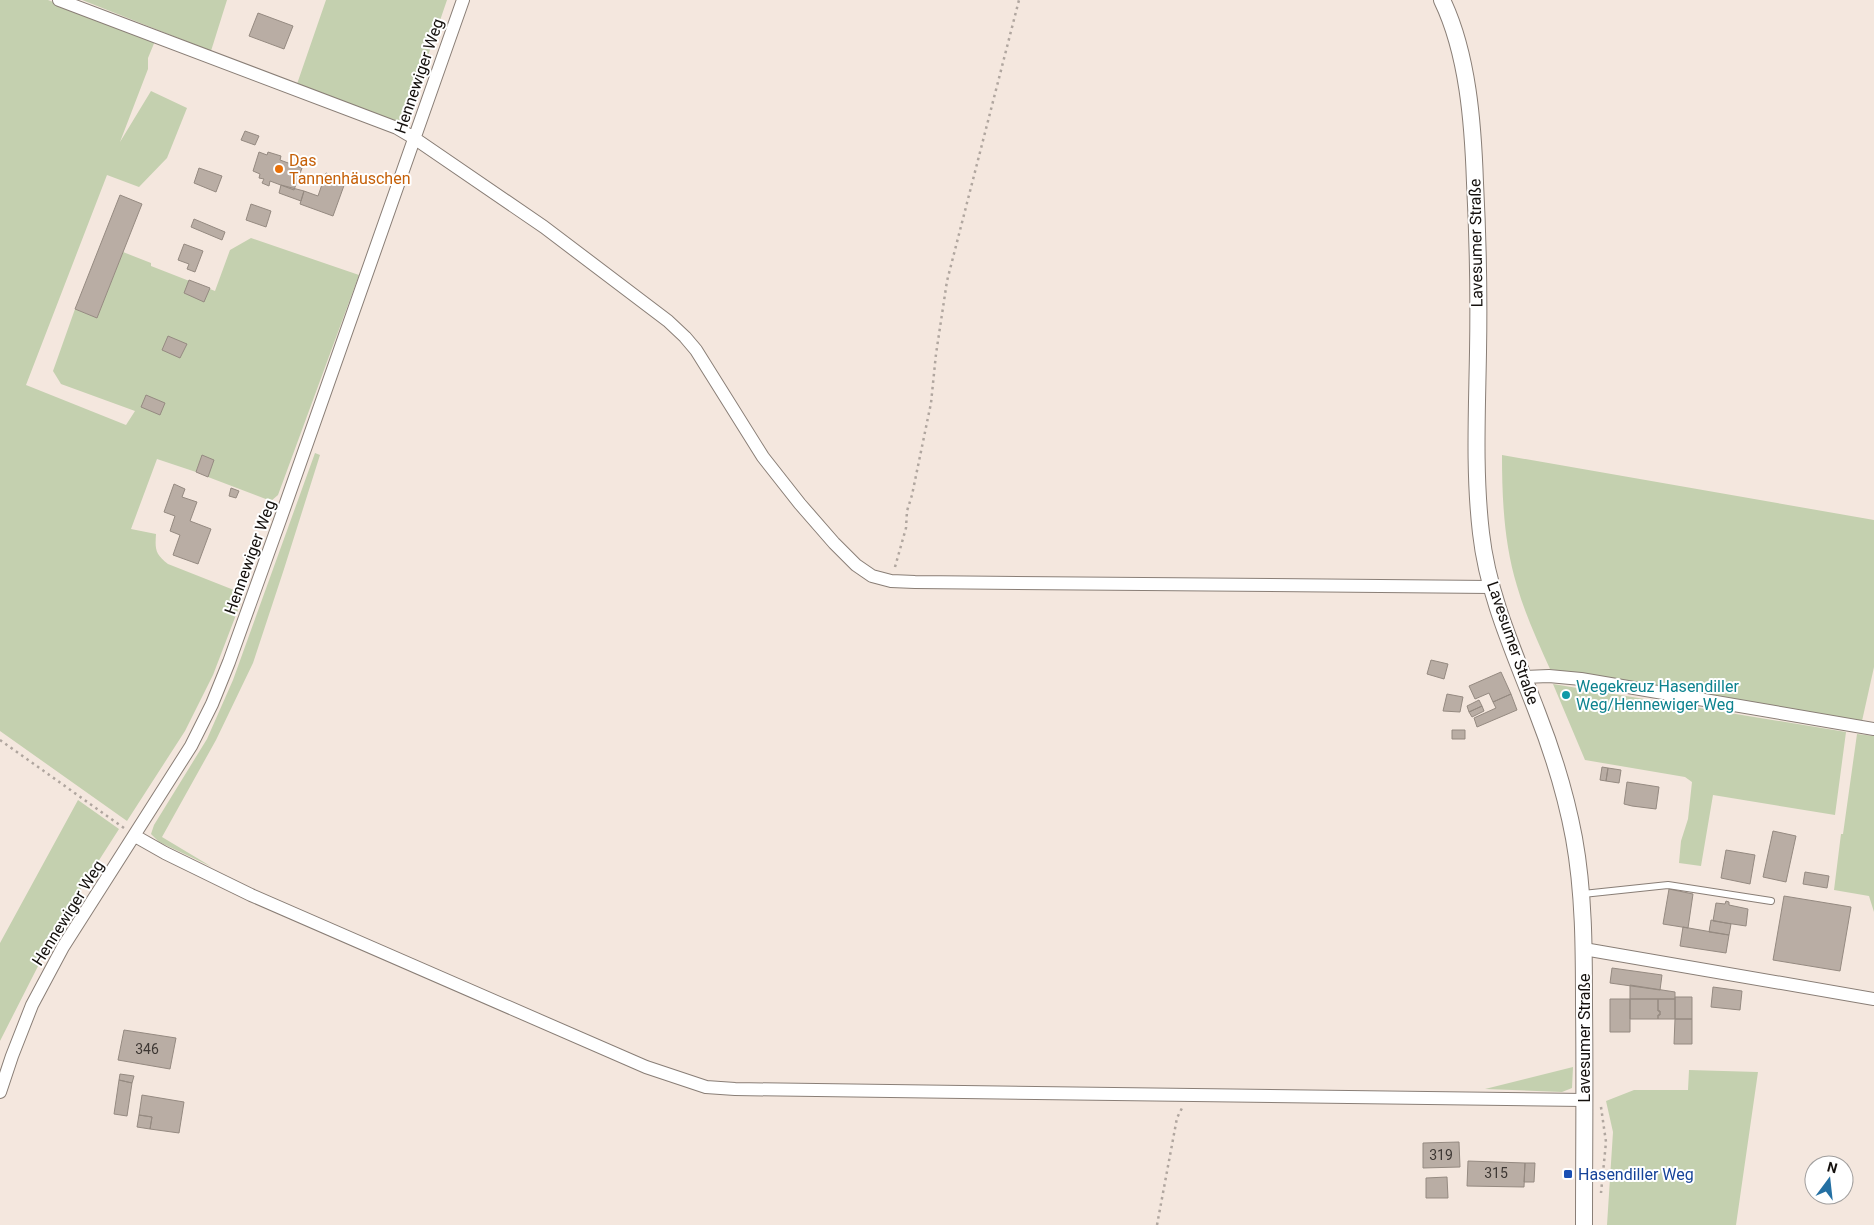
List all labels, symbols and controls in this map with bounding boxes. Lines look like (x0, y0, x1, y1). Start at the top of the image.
street label: Hennewiger Weg (390, 16, 448, 136)
place label: Das Tannenhäuschen (289, 151, 410, 188)
marker: Das Tannenhäuschen (273, 163, 285, 175)
street label: Lavesumer Straße (1465, 178, 1487, 308)
street label: Hennewiger Weg (221, 497, 279, 617)
street label: Lavesumer Straße (1483, 579, 1543, 707)
place label: Wegekreuz Hasendiller Weg/Hennewiger Weg (1576, 677, 1739, 714)
marker: Wegekreuz Hasendiller Weg/Hennewiger Weg (1560, 689, 1572, 701)
street label: Hennewiger Weg (28, 857, 108, 969)
street label: Lavesumer Straße (1575, 974, 1594, 1102)
house number: 346 (135, 1041, 159, 1057)
house number: 319 (1429, 1147, 1453, 1163)
north arrow (1804, 1155, 1854, 1205)
text: N (1826, 1158, 1839, 1176)
house number: 315 (1484, 1165, 1508, 1181)
place label: Hasendiller Weg (1578, 1165, 1694, 1184)
marker: Hasendiller Weg (1562, 1168, 1574, 1180)

